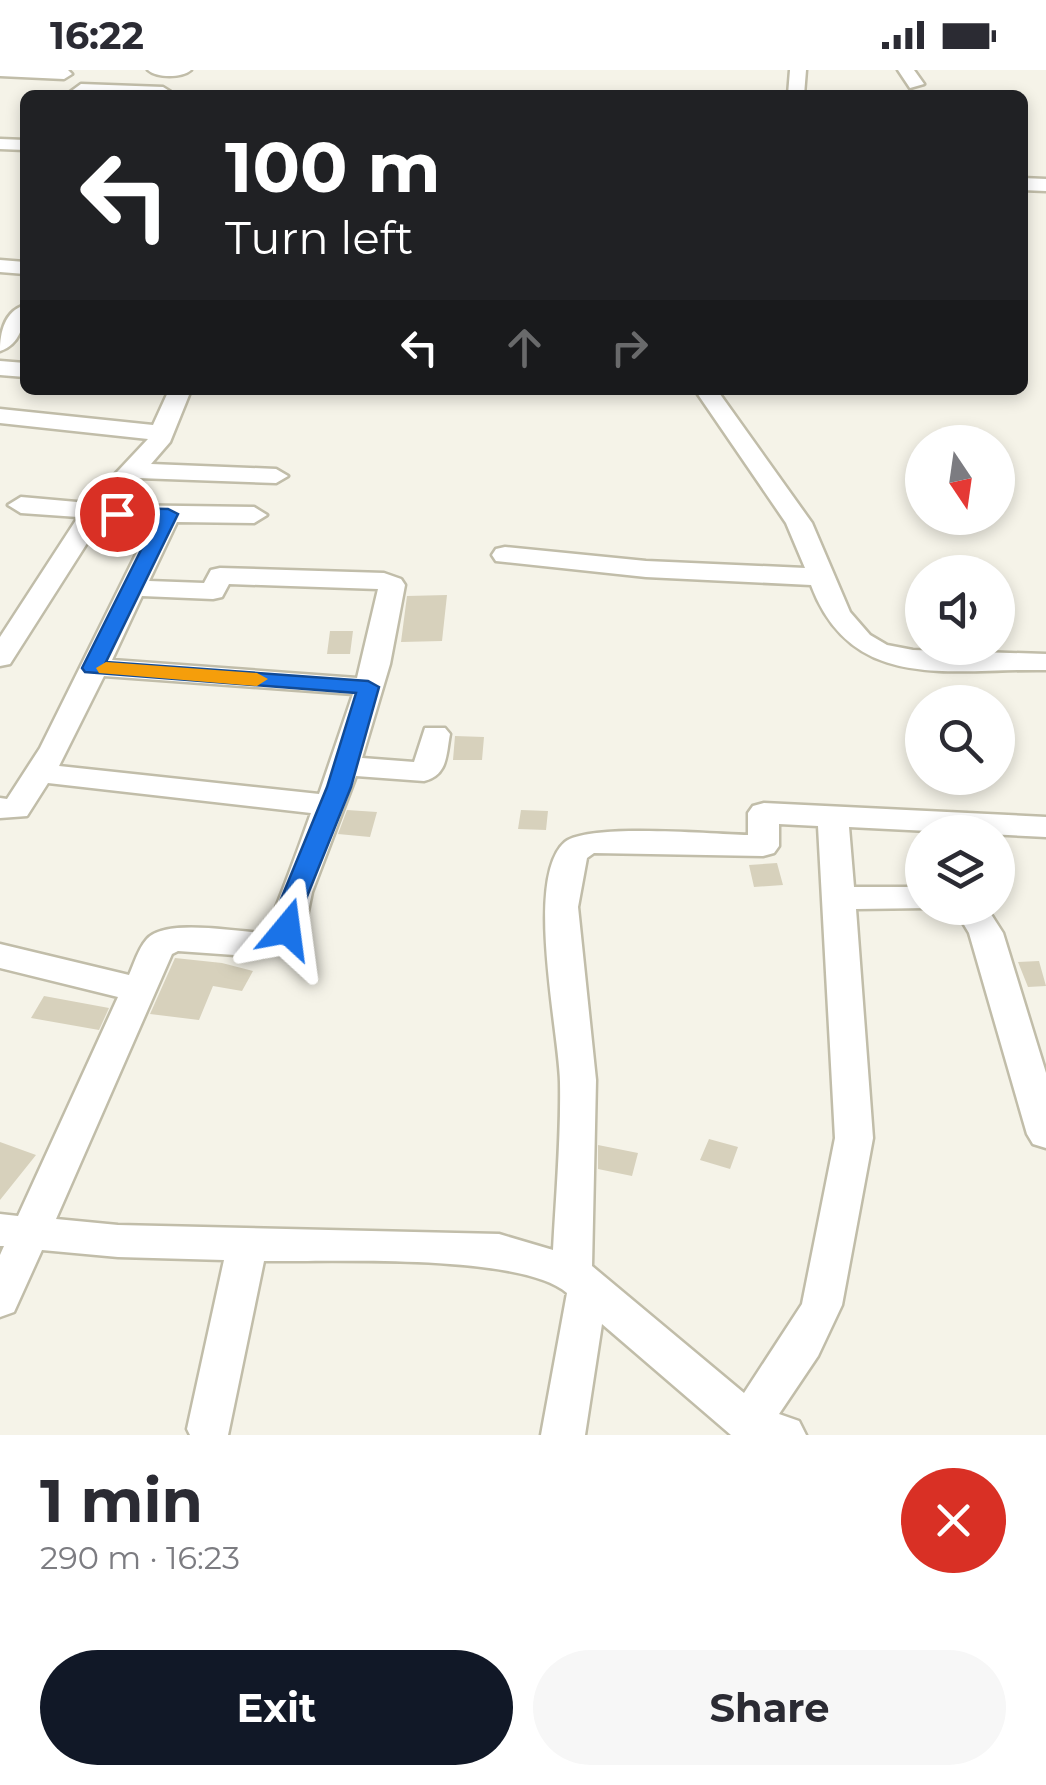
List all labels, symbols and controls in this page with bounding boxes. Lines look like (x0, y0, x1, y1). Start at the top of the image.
text: 16:22 (50, 12, 144, 59)
text: 100 m (225, 124, 441, 210)
icon: left (60, 130, 190, 260)
text: Turn left (225, 210, 413, 265)
icon: left (392, 320, 447, 375)
icon: ahead (497, 320, 552, 375)
icon: right (602, 320, 657, 375)
north arrow (905, 425, 1015, 535)
map controls (905, 425, 1015, 925)
pin (75, 472, 160, 557)
icon: arrive (90, 487, 145, 542)
button: sound (905, 555, 1015, 665)
button: search (905, 685, 1015, 795)
button: layers (905, 815, 1015, 925)
position arrow (235, 877, 339, 981)
text: 1 min (40, 1464, 203, 1537)
button: close (901, 1468, 1006, 1573)
text: 290 m · 16:23 (40, 1538, 240, 1577)
button: Exit (40, 1650, 513, 1765)
button: Share (533, 1650, 1006, 1765)

